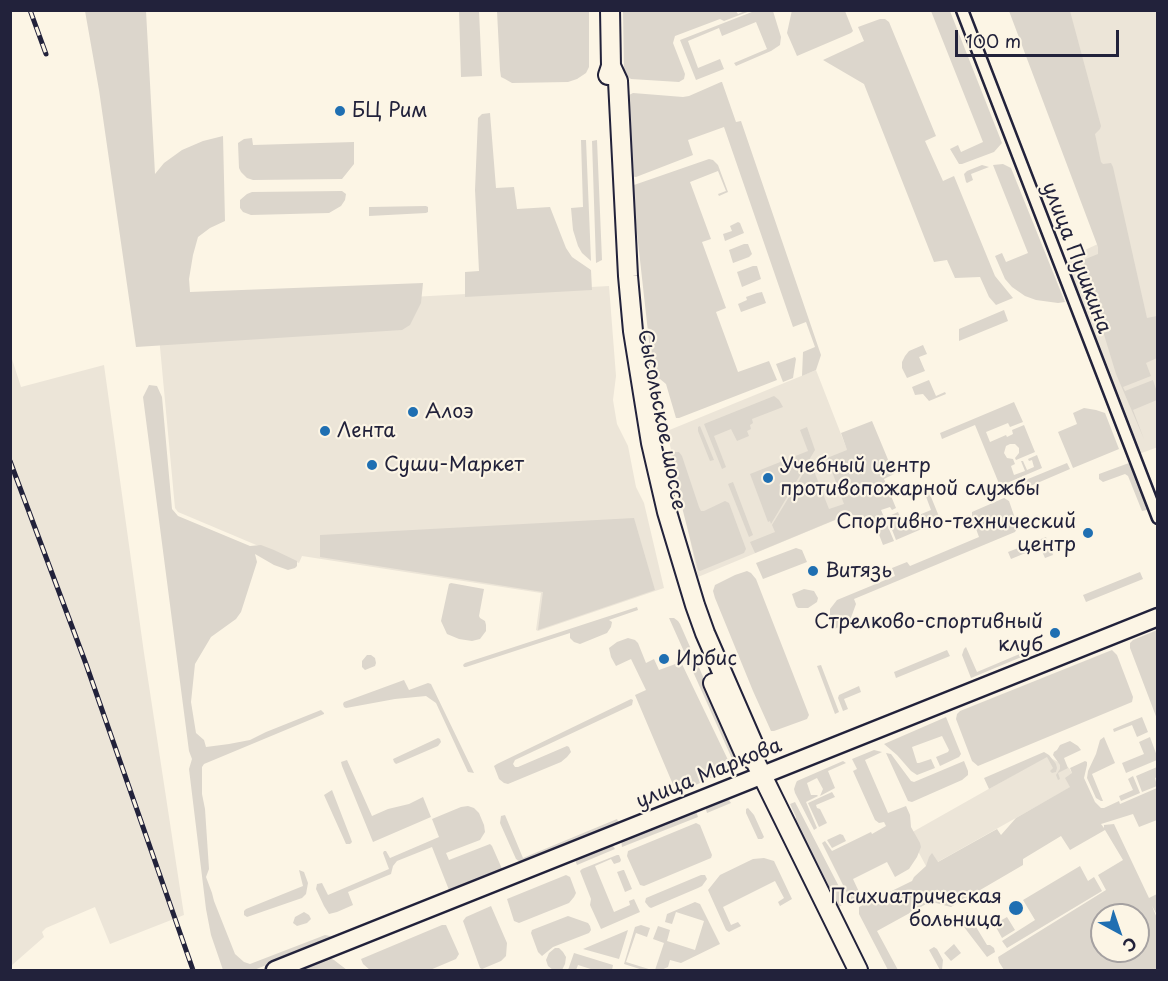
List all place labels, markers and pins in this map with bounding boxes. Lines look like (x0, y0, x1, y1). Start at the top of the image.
place label: БЦ Рим (352, 99, 428, 123)
marker: БЦ Рим (333, 104, 347, 118)
place label: Алоэ (425, 400, 474, 424)
marker: Алоэ (406, 405, 420, 419)
place label: Лента (337, 419, 396, 443)
marker: Лента (318, 424, 332, 438)
place label: Суши-Маркет (384, 453, 524, 477)
place label: Учебный центр противопожарной службы (780, 454, 1040, 501)
marker: Суши-Маркет (365, 458, 379, 472)
marker: Учебный центр противопожарной службы (761, 471, 775, 485)
place label: Спортивно-технический центр (836, 510, 1076, 557)
marker: Спортивно-технический центр (1081, 526, 1095, 540)
place label: Витязь (825, 559, 892, 583)
marker: Витязь (806, 564, 820, 578)
place label: Стрелково-спортивный клуб (814, 610, 1043, 657)
marker: Стрелково-спортивный клуб (1048, 626, 1062, 640)
place label: Ирбис (676, 647, 737, 671)
marker: Ирбис (657, 652, 671, 666)
place label: Психиатрическая больница (830, 885, 1002, 932)
marker: Психиатрическая больница (1007, 899, 1025, 917)

